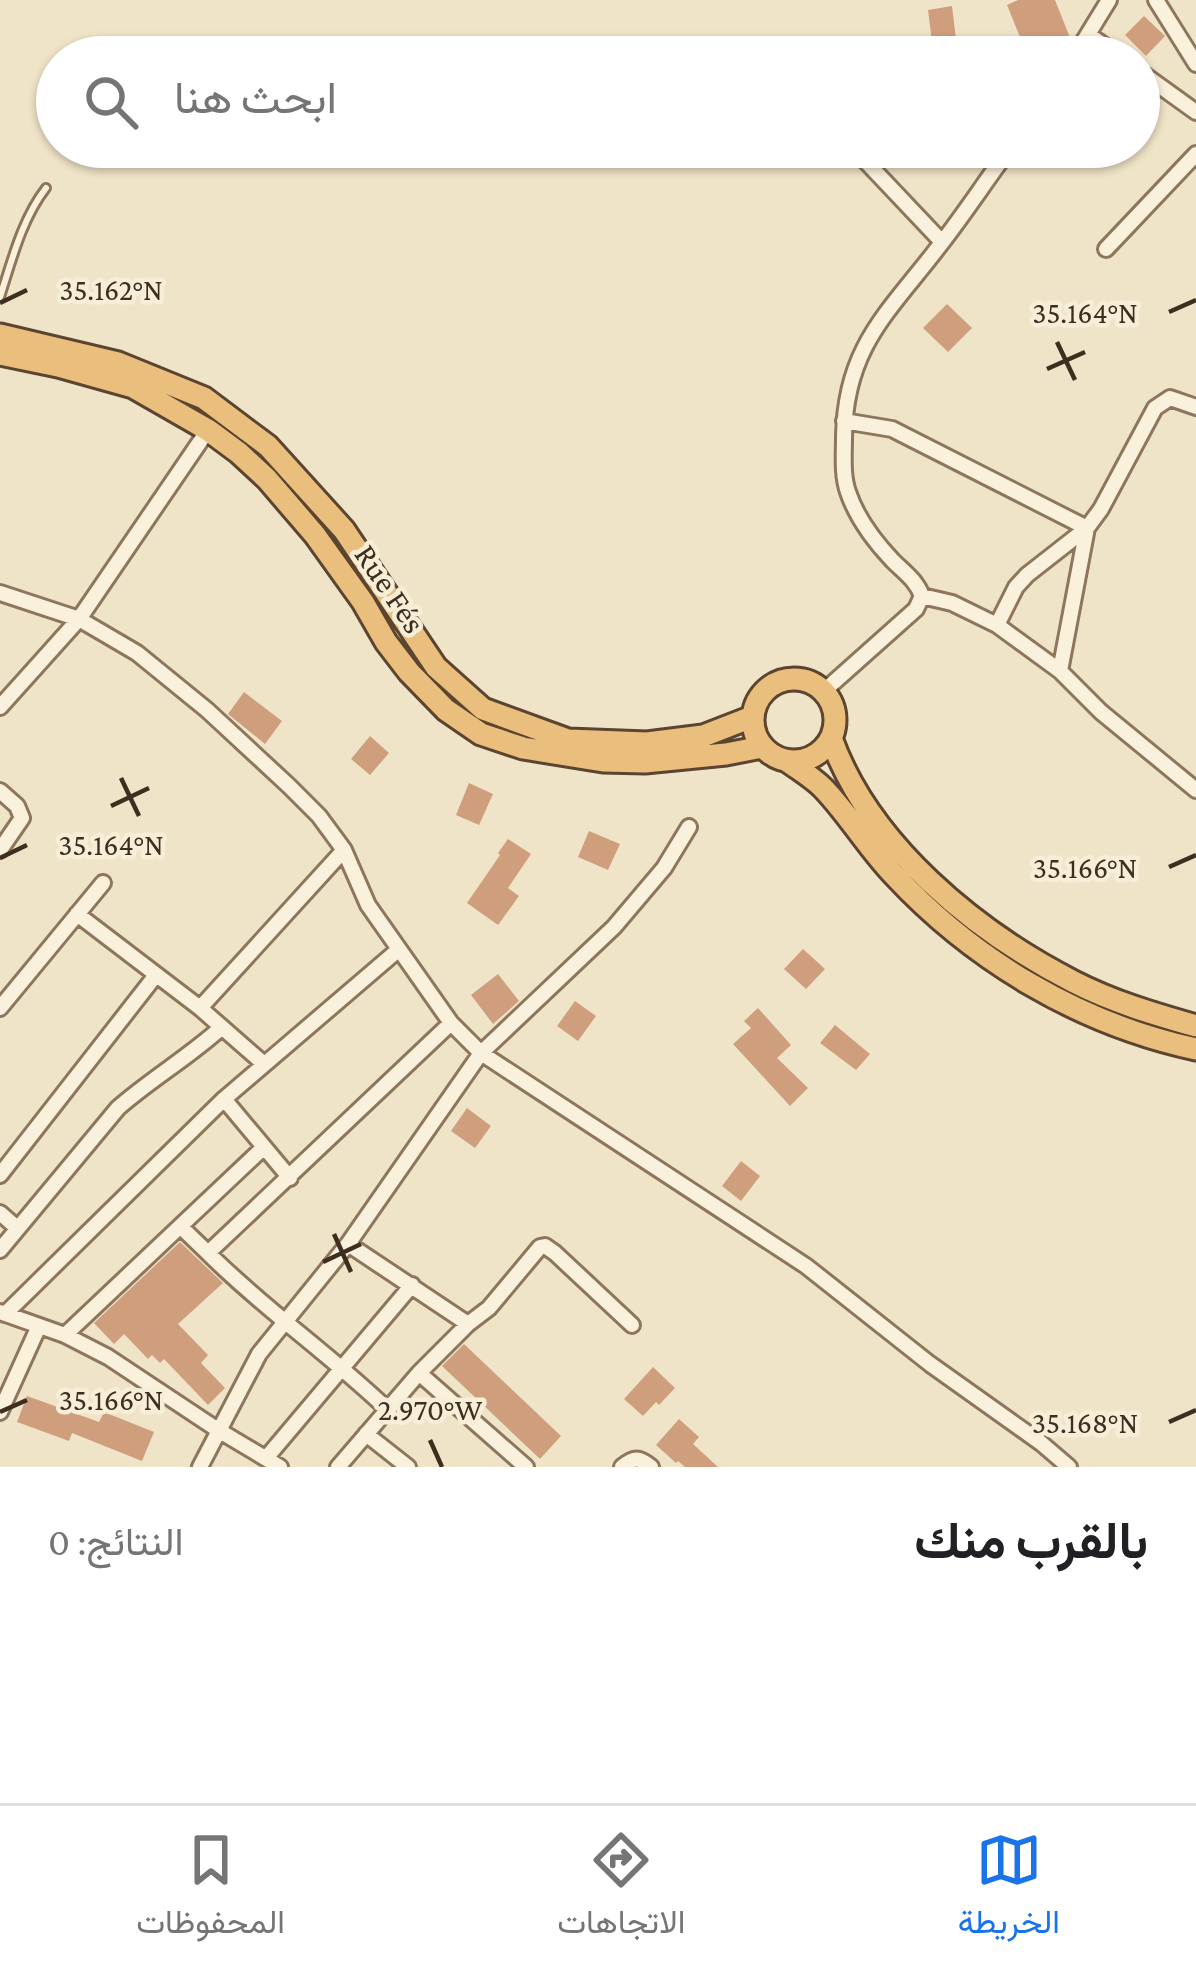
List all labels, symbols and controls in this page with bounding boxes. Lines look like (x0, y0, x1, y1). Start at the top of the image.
search box (36, 36, 1160, 168)
icon: search (78, 69, 144, 135)
text: ابحث هنا (174, 73, 337, 123)
text: 35.162°N (59, 273, 163, 306)
text: 35.164°N (1032, 296, 1138, 329)
street label: Rue Fés (348, 537, 434, 640)
text: 35.164°N (58, 828, 164, 861)
text: 35.166°N (1033, 851, 1137, 884)
text: 35.166°N (59, 1383, 163, 1416)
text: 2.970°W (378, 1393, 483, 1426)
text: 35.168°N (1032, 1406, 1138, 1439)
text: بالقرب منك (914, 1512, 1148, 1569)
text: النتائج: 0 (48, 1520, 184, 1563)
tab: المحفوظات (136, 1827, 285, 1951)
tab: الاتجاهات (557, 1827, 685, 1951)
tab: الخريطة (958, 1827, 1060, 1951)

